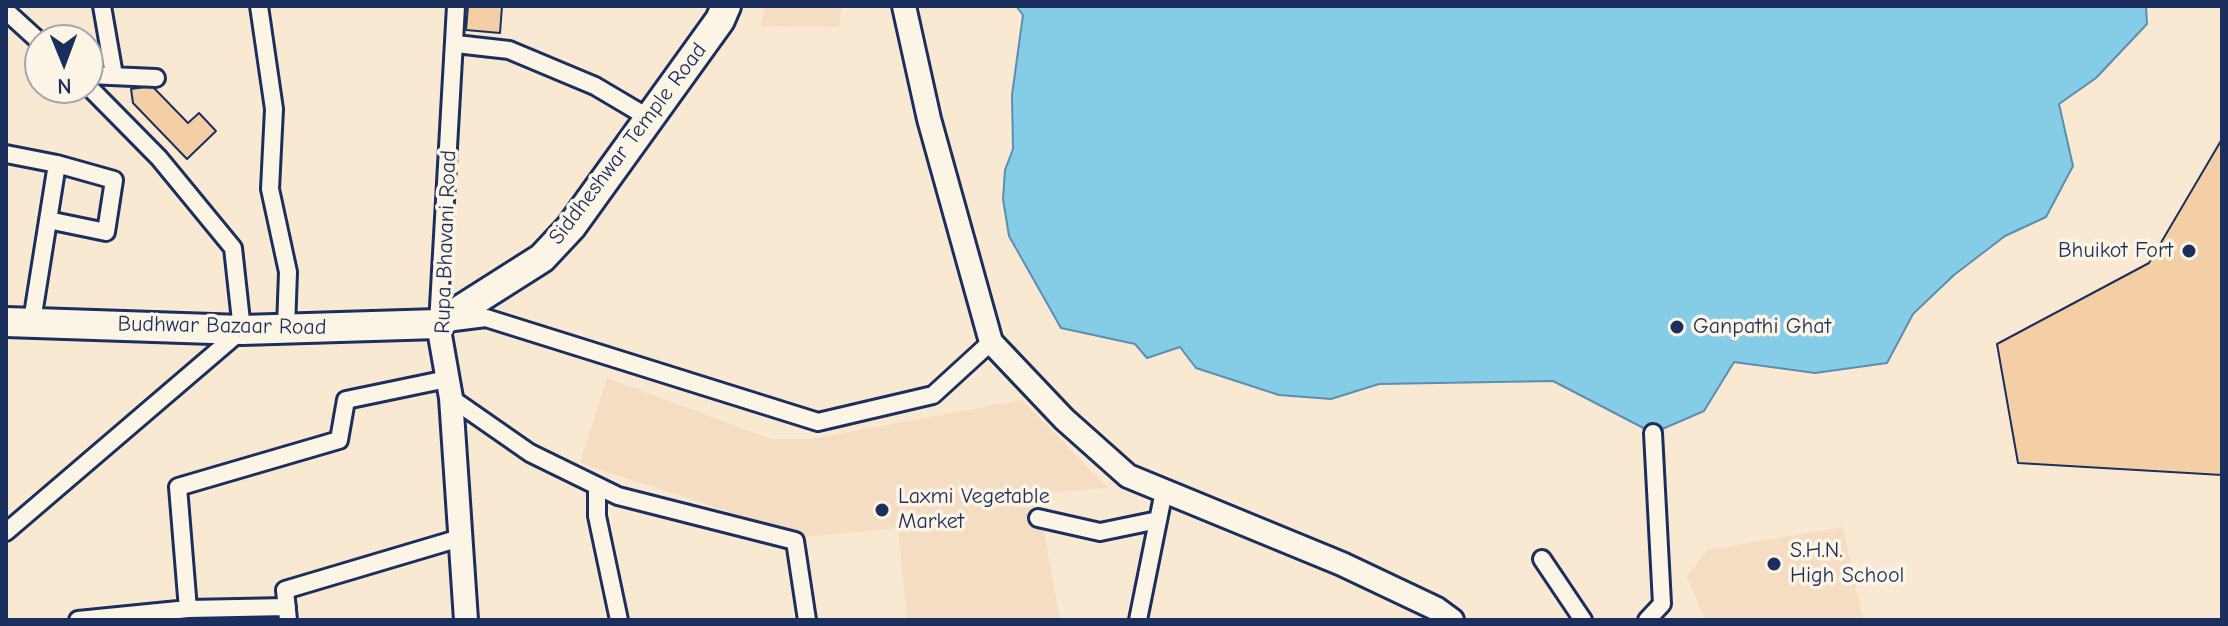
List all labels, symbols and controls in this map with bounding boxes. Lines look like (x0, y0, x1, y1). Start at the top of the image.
north arrow (24, 24, 104, 104)
street label: Siddheshwar Temple Road (544, 38, 712, 250)
text: N (57, 73, 72, 99)
street label: Rupa Bhavani Road (430, 150, 462, 334)
place label: Bhuikot Fort (2058, 238, 2173, 264)
marker: Bhuikot Fort (2180, 242, 2198, 260)
street label: Budhwar Bazaar Road (117, 311, 327, 341)
place label: Ganpathi Ghat (1693, 314, 1831, 340)
marker: Ganpathi Ghat (1668, 318, 1686, 336)
place label: Laxmi Vegetable Market (898, 484, 1050, 536)
marker: Laxmi Vegetable Market (873, 501, 891, 519)
place label: S.H.N. High School (1790, 538, 1904, 590)
marker: S.H.N. High School (1765, 555, 1783, 573)

